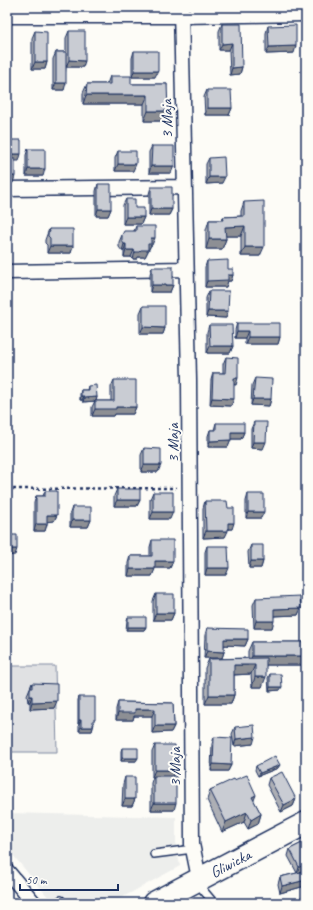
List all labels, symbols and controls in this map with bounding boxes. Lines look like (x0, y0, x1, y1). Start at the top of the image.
street label: 3 Maja (157, 98, 177, 139)
street label: 3 Maja (163, 422, 183, 463)
street label: 3 Maja (165, 746, 185, 787)
street label: Gliwicka (207, 844, 256, 883)
scale bar (20, 866, 118, 892)
text: 50 m (26, 872, 48, 888)

